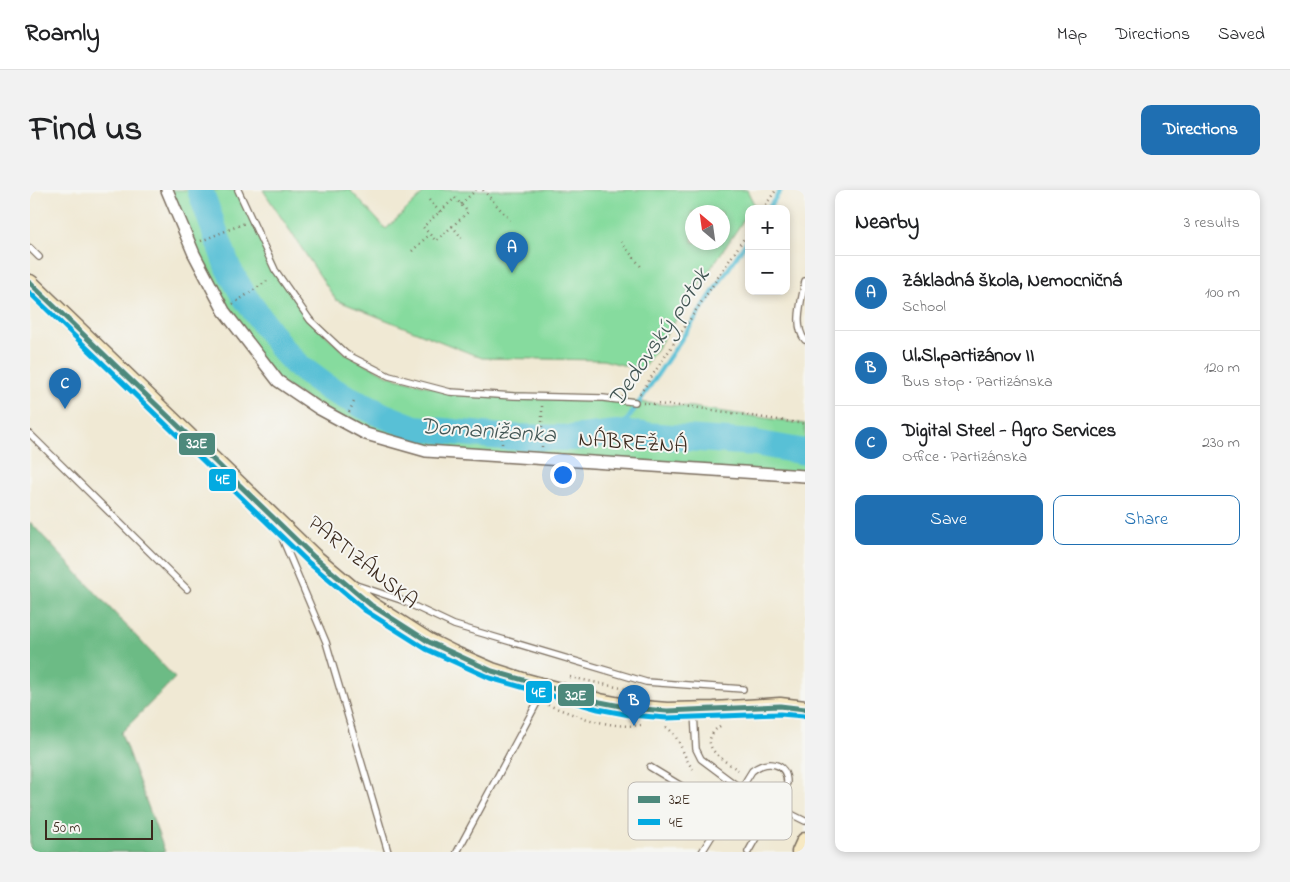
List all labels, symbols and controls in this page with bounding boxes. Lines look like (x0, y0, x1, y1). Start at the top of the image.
text: Roamly (25, 17, 100, 52)
text: Map (1057, 22, 1087, 48)
text: Directions (1115, 22, 1190, 48)
text: Saved (1218, 22, 1265, 48)
text: Find us (30, 105, 142, 156)
button: Directions (1141, 105, 1260, 155)
north arrow (685, 205, 730, 250)
map controls (745, 205, 790, 295)
button: + (745, 205, 790, 250)
text: Nearby (855, 208, 919, 238)
text: 3 results (1184, 211, 1240, 235)
pin: A (496, 232, 528, 273)
button: − (745, 250, 790, 295)
water label: Dedovský potok (600, 260, 721, 415)
text: Základná škola, Nemocničná (902, 268, 1122, 295)
text: A (866, 281, 876, 305)
text: 100 m (1205, 281, 1240, 305)
text: School (902, 295, 946, 319)
text: Ul.Sl.partizánov II (902, 343, 1034, 370)
text: B (866, 356, 876, 380)
text: 120 m (1204, 356, 1240, 380)
pin: C (49, 368, 81, 409)
text: Bus stop · Partizánska (902, 370, 1053, 394)
water label: Domanižanka (419, 410, 558, 454)
text: Digital Steel - Agro Services (902, 418, 1116, 445)
street label: NÁBREŽNÁ (577, 424, 689, 464)
text: C (867, 431, 875, 455)
text: 230 m (1202, 431, 1240, 455)
line badge: 32E (178, 432, 216, 456)
text: 32E (185, 434, 208, 455)
text: Office · Partizánska (902, 445, 1027, 469)
your location (550, 462, 576, 488)
line badge: 4E (208, 468, 237, 492)
text: 4E (215, 470, 231, 491)
button: Save (855, 495, 1043, 545)
button: Share (1053, 495, 1240, 545)
street label: PARTIZÁNSKA (300, 508, 424, 618)
line badge: 4E (525, 680, 553, 704)
text: 4E (531, 683, 547, 704)
line badge: 32E (557, 683, 595, 707)
pin: B (618, 685, 650, 726)
text: 32E (564, 686, 587, 707)
legend (628, 782, 792, 840)
text: 32E (669, 790, 690, 811)
text: 4E (669, 813, 683, 834)
scale bar (45, 817, 152, 840)
text: 50 m (52, 818, 80, 839)

